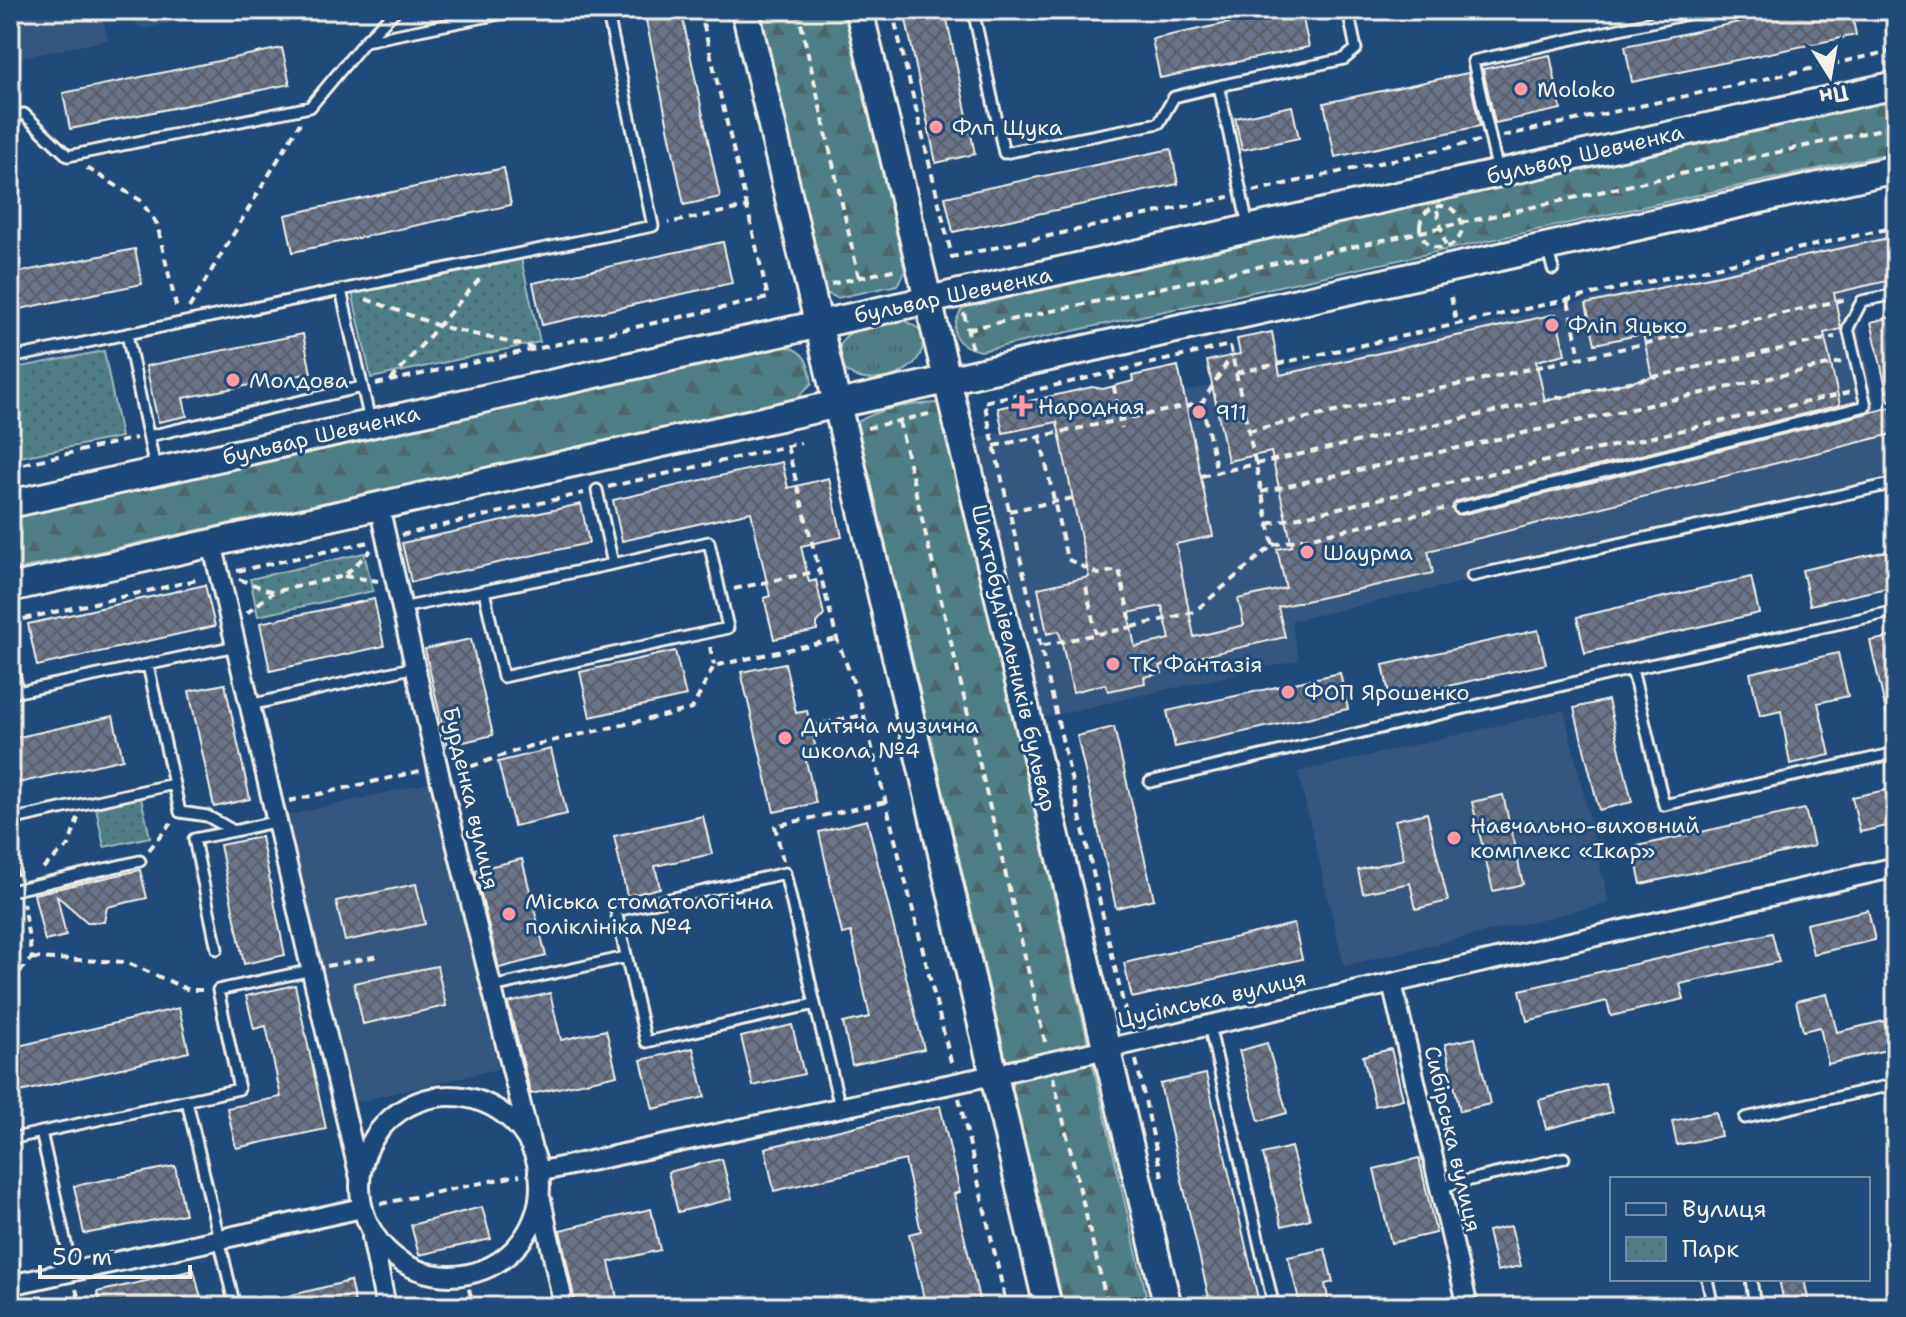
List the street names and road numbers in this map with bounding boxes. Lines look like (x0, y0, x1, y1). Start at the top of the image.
street label: бульвар Шевченка (1484, 117, 1687, 191)
street label: бульвар Шевченка (851, 260, 1055, 330)
street label: бульвар Шевченка (220, 398, 423, 472)
street label: Шахтобудівельників бульвар (965, 502, 1063, 814)
street label: Бурденка вулиця (436, 704, 506, 892)
street label: Цусімська вулиця (1115, 963, 1309, 1035)
street label: Сибірська вулиця (1417, 1043, 1489, 1235)

